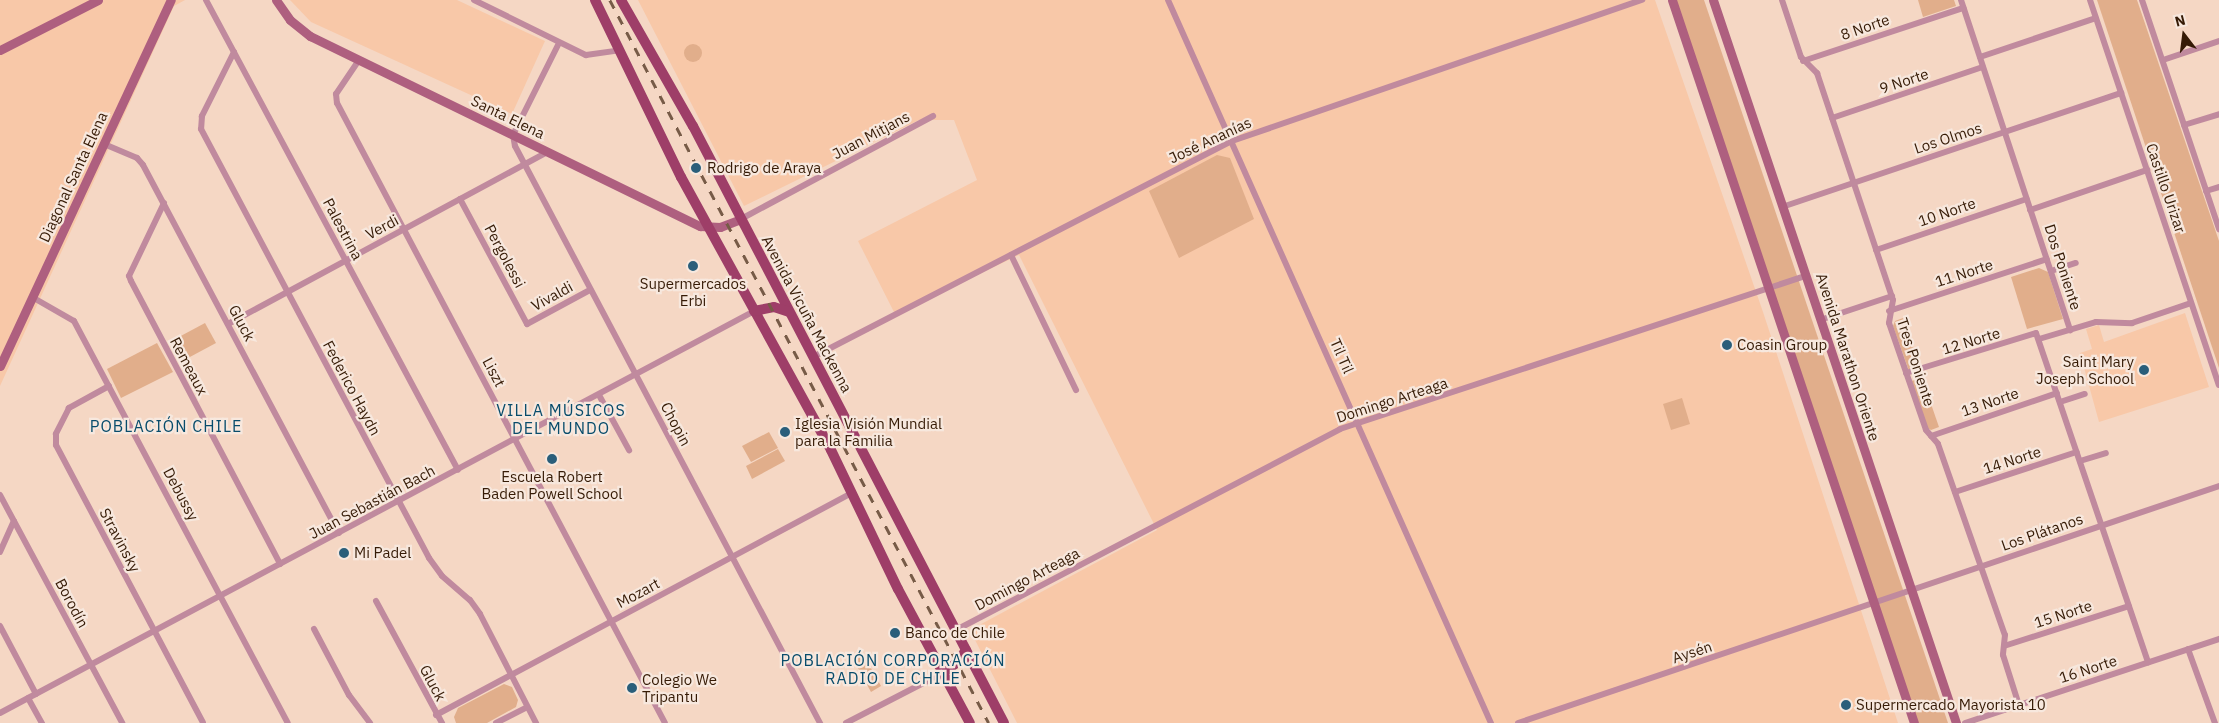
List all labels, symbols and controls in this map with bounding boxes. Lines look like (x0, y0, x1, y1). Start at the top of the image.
street label: 8 Norte (1838, 10, 1892, 44)
north arrow (2159, 10, 2209, 60)
text: N (2173, 11, 2187, 31)
street label: 9 Norte (1877, 65, 1931, 97)
street label: Santa Elena (468, 91, 548, 143)
street label: Juan Mitjans (829, 107, 913, 163)
street label: Diagonal Santa Elena (35, 109, 111, 245)
street label: José Ananías (1166, 113, 1254, 167)
street label: Los Olmos (1912, 119, 1984, 157)
street label: Castillo Urizar (2142, 141, 2190, 235)
place label: Rodrigo de Araya (707, 159, 821, 177)
marker: Rodrigo de Araya (689, 161, 703, 175)
street label: 10 Norte (1916, 194, 1978, 230)
street label: Palestrina (319, 195, 367, 263)
street label: Verdi (362, 211, 402, 243)
street label: Pergolessi (481, 221, 529, 291)
street label: Dos Poniente (2041, 222, 2085, 312)
street label: Avenida Vicuña Mackenna (758, 233, 856, 395)
street label: 11 Norte (1933, 255, 1995, 291)
marker: Supermercados Erbi (687, 260, 699, 272)
street label: Avenida Marathon Oriente (1812, 271, 1884, 443)
place label: Supermercados Erbi (640, 274, 746, 309)
street label: Vivaldi (528, 277, 576, 315)
street label: Gluck (225, 302, 259, 344)
street label: Tres Poniente (1893, 315, 1939, 409)
street label: 12 Norte (1940, 324, 2002, 358)
street label: Remeaux (166, 334, 212, 398)
street label: Til Til (1326, 336, 1358, 376)
place label: Coasin Group (1737, 336, 1827, 354)
street label: Federico Haydn (319, 337, 385, 439)
marker: Coasin Group (1721, 339, 1733, 351)
place label: Saint Mary Joseph School (2036, 352, 2134, 387)
street label: Liszt (479, 354, 509, 390)
marker: Saint Mary Joseph School (2138, 364, 2150, 376)
street label: Domingo Arteaga (1334, 373, 1450, 427)
street label: 13 Norte (1959, 384, 2021, 420)
street label: Chopin (657, 399, 695, 449)
district label: VILLA MÚSICOS DEL MUNDO (495, 400, 627, 438)
place label: Iglesia Visión Mundial para la Familia (795, 414, 942, 449)
district label: POBLACIÓN CHILE (88, 416, 244, 436)
marker: Iglesia Visión Mundial para la Familia (779, 426, 791, 438)
street label: 14 Norte (1981, 442, 2043, 478)
marker: Escuela Robert Baden Powell School (546, 453, 558, 465)
street label: Juan Sebastián Bach (306, 461, 438, 543)
street label: Debussy (160, 464, 202, 524)
place label: Escuela Robert Baden Powell School (482, 467, 622, 502)
street label: Stravinsky (96, 505, 144, 575)
street label: Los Plátanos (1999, 510, 2085, 554)
place label: Mi Padel (354, 544, 411, 562)
street label: Domingo Arteaga (972, 544, 1082, 614)
marker: Mi Padel (338, 547, 350, 559)
street label: Mozart (613, 574, 663, 612)
street label: Borodín (52, 575, 92, 631)
street label: 15 Norte (2032, 596, 2094, 632)
place label: Banco de Chile (905, 624, 1005, 642)
marker: Banco de Chile (889, 627, 901, 639)
street label: Aysén (1670, 637, 1714, 667)
district label: POBLACIÓN CORPORACIÓN RADIO DE CHILE (778, 650, 1008, 688)
street label: 16 Norte (2057, 651, 2119, 687)
street label: Gluck (416, 662, 450, 704)
place label: Colegio We Tripantu (642, 670, 717, 705)
marker: Colegio We Tripantu (626, 682, 638, 694)
place label: Supermercado Mayorista 10 (1856, 696, 2046, 714)
marker: Supermercado Mayorista 10 (1840, 699, 1852, 711)

